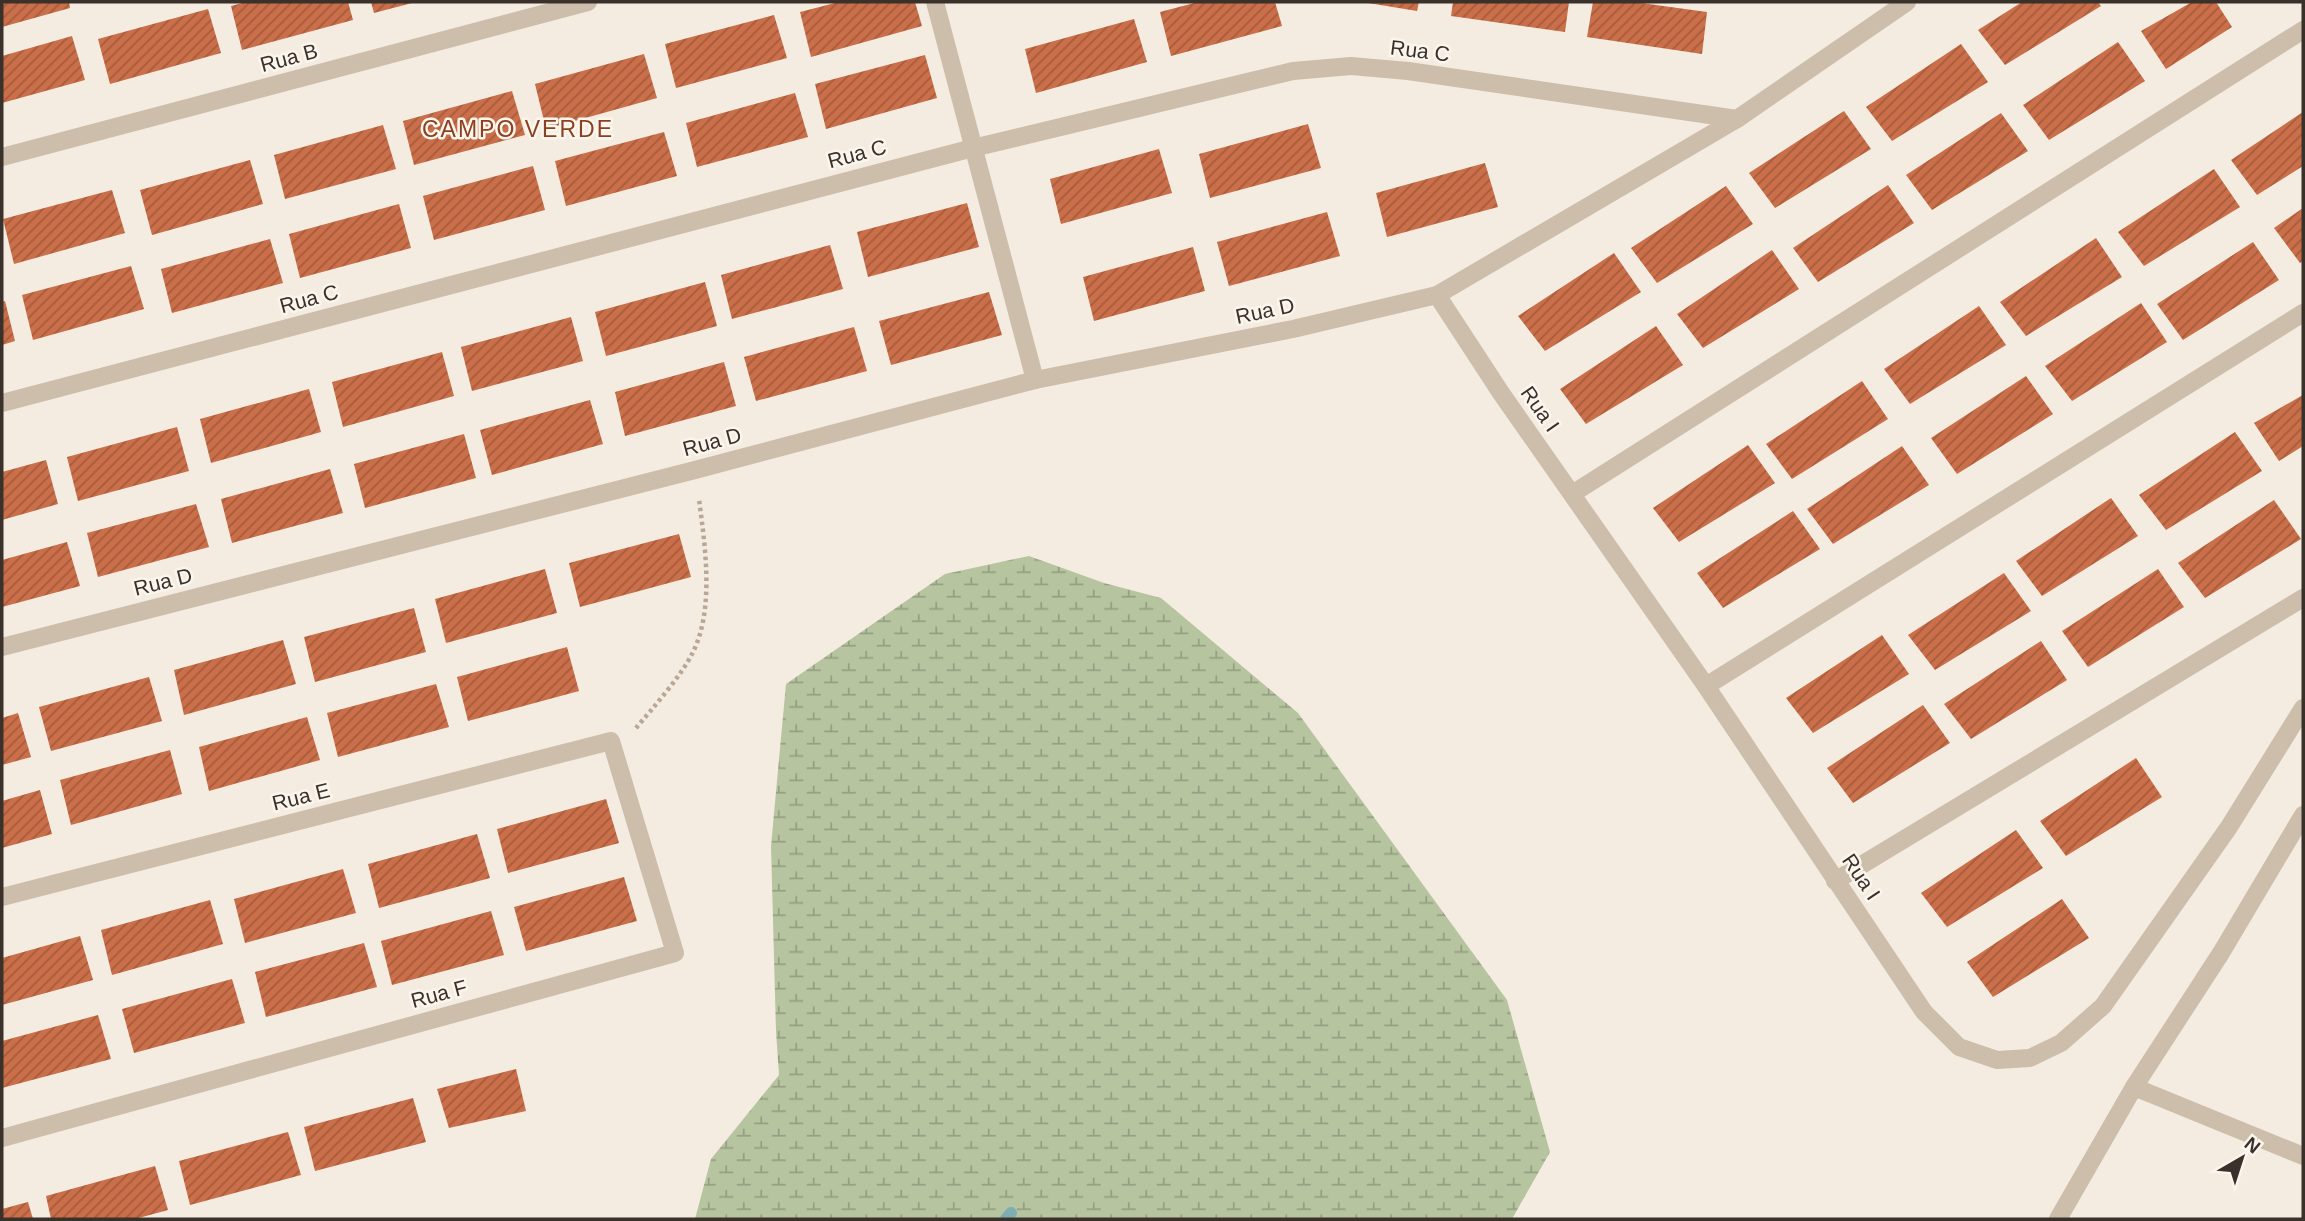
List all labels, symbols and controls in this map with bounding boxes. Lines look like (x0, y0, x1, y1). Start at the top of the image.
street label: Rua C (1389, 35, 1451, 66)
street label: Rua B (258, 39, 320, 76)
district label: CAMPO VERDE (422, 116, 614, 142)
street label: Rua C (825, 135, 889, 172)
street label: Rua C (277, 280, 341, 317)
street label: Rua D (1233, 293, 1296, 328)
street label: Rua I (1517, 382, 1564, 436)
street label: Rua D (680, 423, 744, 460)
street label: Rua D (131, 563, 195, 600)
street label: Rua E (270, 778, 332, 815)
street label: Rua I (1838, 849, 1885, 904)
street label: Rua F (408, 975, 469, 1012)
north arrow (2207, 1123, 2277, 1193)
text: N (2240, 1133, 2264, 1158)

